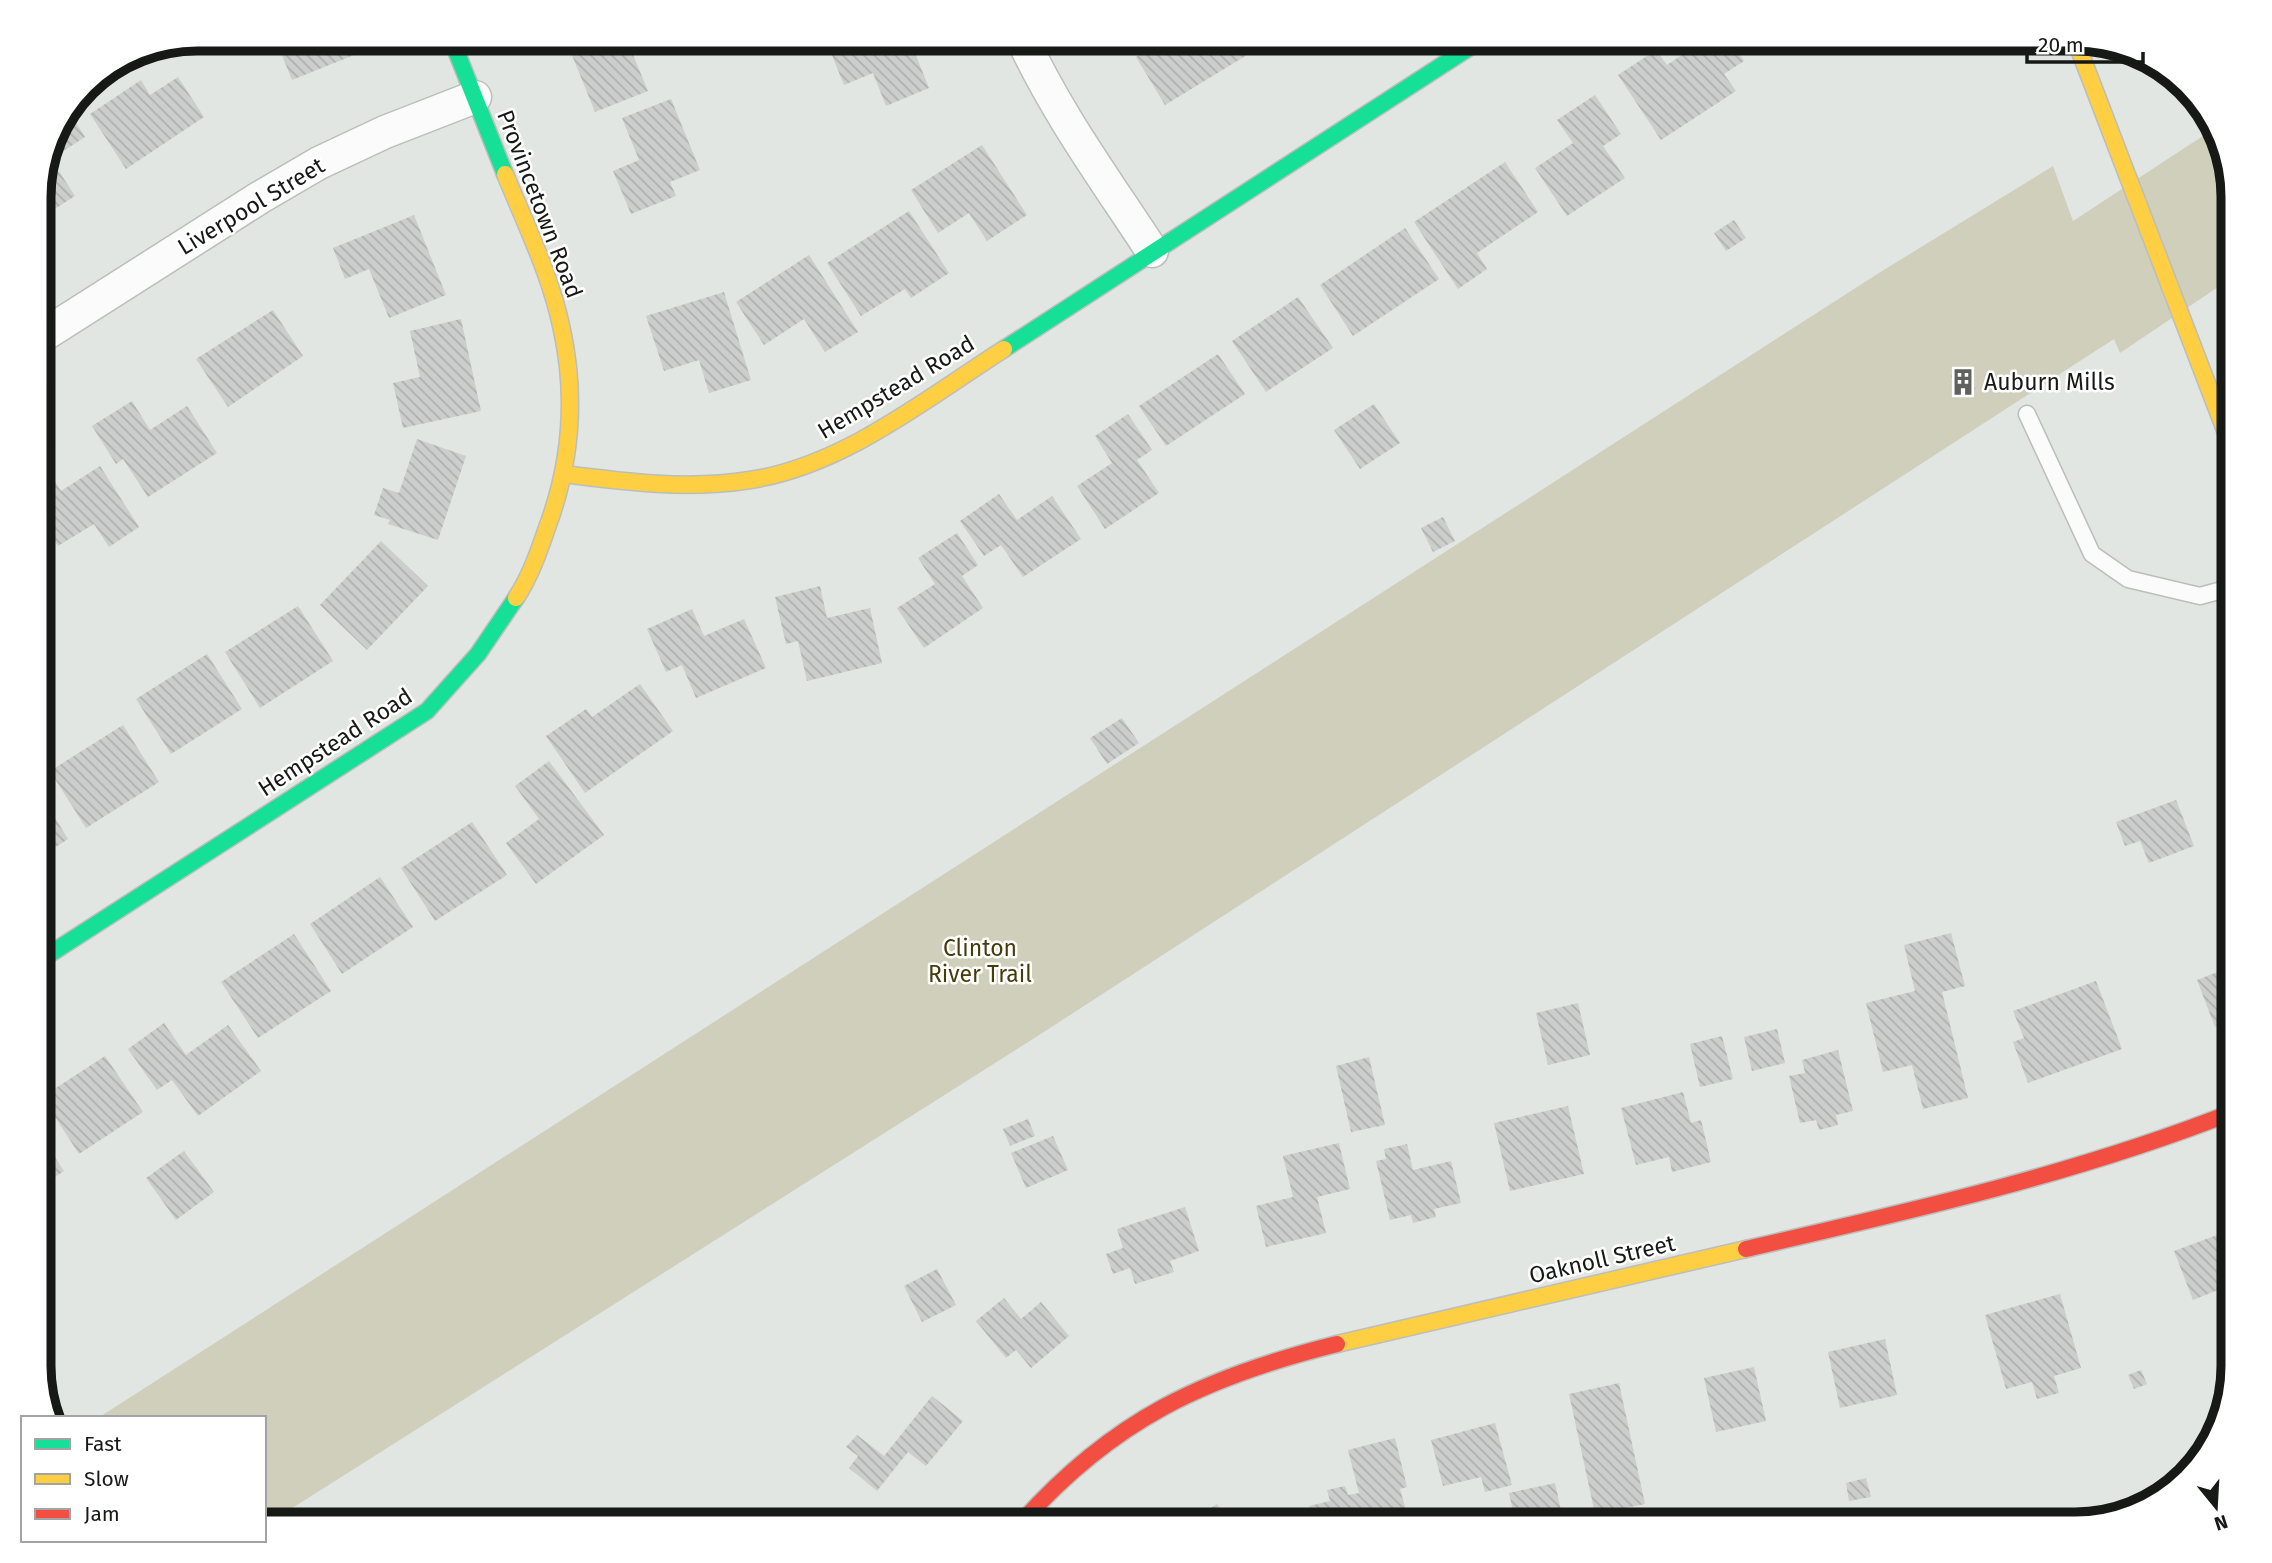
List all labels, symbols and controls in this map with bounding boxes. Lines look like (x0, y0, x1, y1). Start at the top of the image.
scale bar (2027, 21, 2142, 65)
text: 20 m (2038, 32, 2084, 58)
street label: Provincetown Road (491, 106, 589, 302)
street label: Liverpool Street (172, 151, 330, 261)
street label: Hempstead Road (813, 329, 979, 445)
building icon: Auburn Mills (1948, 367, 1978, 397)
place label: Auburn Mills (1984, 368, 2115, 396)
street label: Hempstead Road (253, 682, 417, 802)
park label: Clinton River Trail (928, 934, 1032, 988)
street label: Oaknoll Street (1526, 1228, 1678, 1289)
legend (21, 1416, 266, 1542)
text: Fast (84, 1431, 122, 1457)
text: Slow (84, 1466, 129, 1492)
north arrow (2181, 1472, 2251, 1542)
text: Jam (84, 1501, 120, 1527)
text: N (2212, 1510, 2231, 1536)

